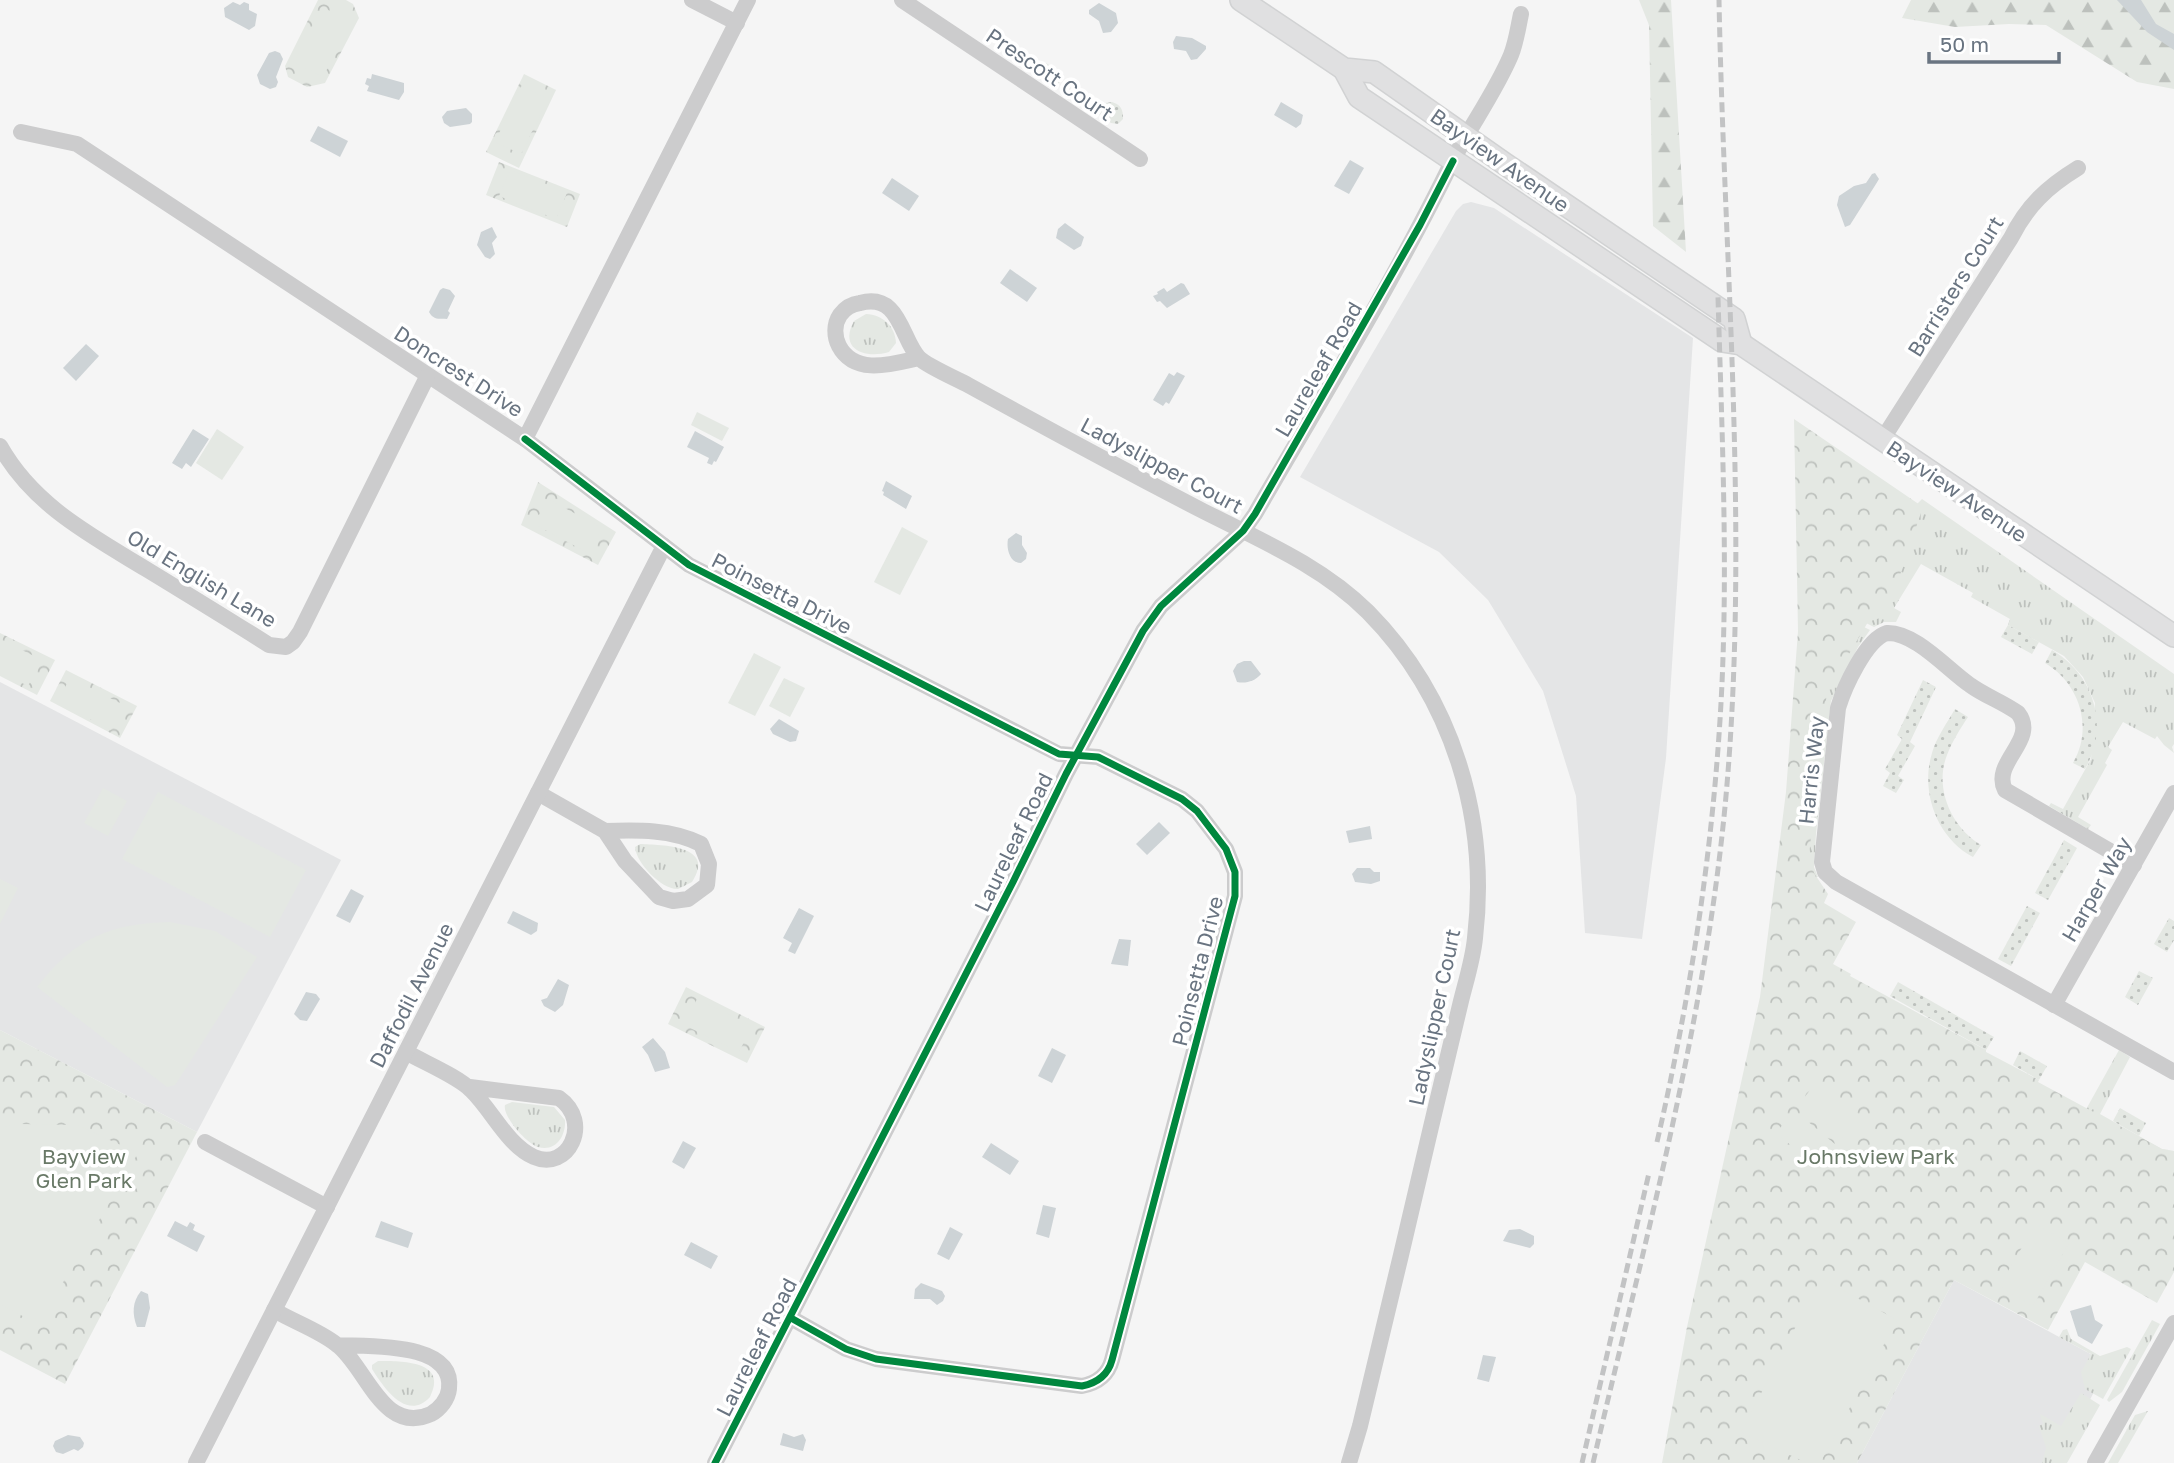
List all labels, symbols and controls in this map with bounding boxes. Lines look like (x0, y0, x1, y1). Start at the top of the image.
scale bar (1929, 21, 2058, 65)
street label: Prescott Court (982, 22, 1118, 126)
text: 50 m (1940, 31, 1989, 57)
street label: Bayview Avenue (1426, 102, 1574, 218)
street label: Barristers Court (1901, 211, 2009, 361)
street label: Laureleaf Road (1269, 297, 1367, 441)
street label: Doncrest Drive (390, 320, 528, 422)
street label: Ladyslipper Court (1076, 411, 1248, 519)
street label: Bayview Avenue (1882, 434, 2032, 548)
street label: Old English Lane (123, 523, 281, 633)
street label: Poinsetta Drive (708, 547, 856, 639)
street label: Harris Way (1792, 714, 1830, 825)
street label: Laureleaf Road (968, 768, 1058, 916)
street label: Harper Way (2055, 832, 2137, 946)
street label: Poinsetta Drive (1166, 893, 1228, 1049)
street label: Daffodil Avenue (363, 918, 459, 1072)
street label: Ladyslipper Court (1403, 926, 1465, 1108)
park label: Bayview Glen Park (35, 1143, 133, 1193)
park label: Johnsview Park (1797, 1143, 1955, 1169)
street label: Laureleaf Road (710, 1273, 802, 1421)

